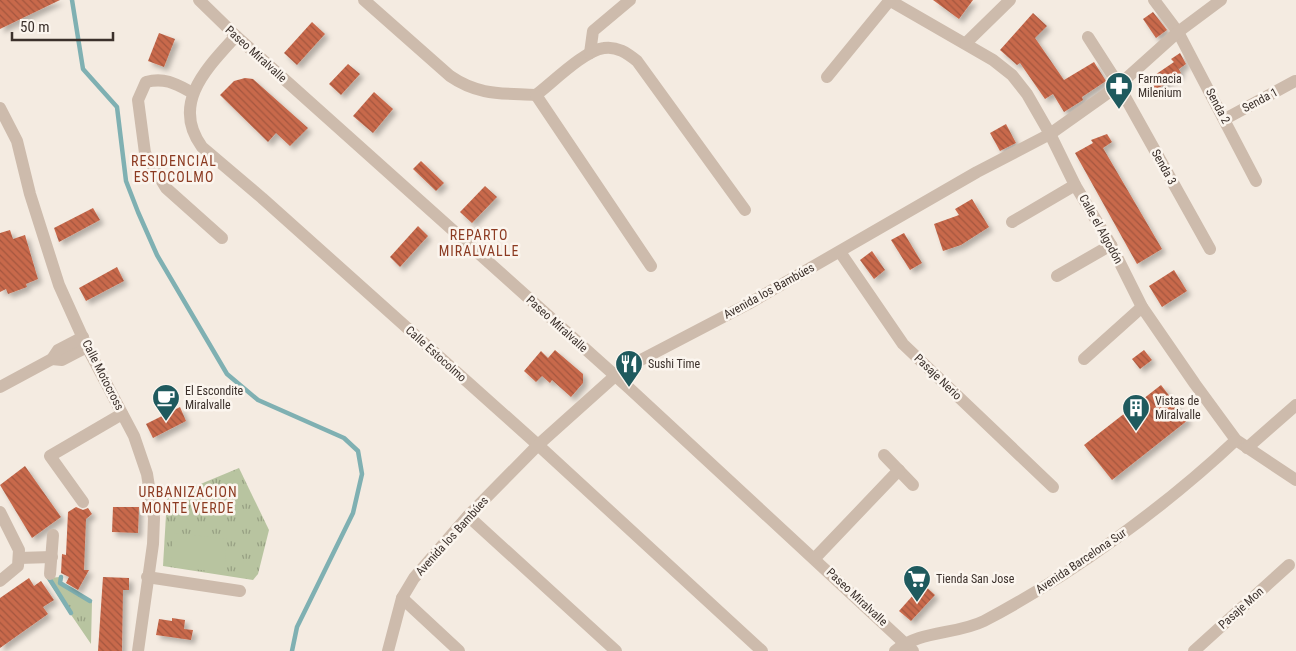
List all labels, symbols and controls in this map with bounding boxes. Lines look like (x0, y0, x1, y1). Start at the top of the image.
scale bar (12, 10, 114, 42)
text: 50 m (20, 18, 50, 36)
street label: Paseo Miralvalle (222, 23, 290, 86)
pharmacy icon: Farmacia Milenium (1104, 71, 1134, 110)
place label: Farmacia Milenium (1138, 72, 1182, 100)
street label: Senda 1 (1240, 85, 1280, 115)
street label: Senda 2 (1203, 86, 1233, 126)
street label: Senda 3 (1149, 147, 1179, 187)
district label: RESIDENCIAL ESTOCOLMO (131, 153, 217, 185)
street label: Calle el Algodón (1076, 192, 1126, 266)
district label: REPARTO MIRALVALLE (439, 227, 519, 259)
street label: Avenida los Bambúes (721, 260, 817, 322)
street label: Paseo Miralvalle (523, 293, 591, 356)
street label: Calle Estocolmo (403, 323, 469, 385)
street label: Calle Motocross (79, 337, 127, 413)
restaurant icon: Sushi Time (614, 349, 644, 388)
street label: Pasaje Nerio (912, 351, 964, 403)
place label: Sushi Time (648, 357, 701, 371)
cafe icon: El Escondite Miralvalle (151, 383, 181, 422)
place label: El Escondite Miralvalle (185, 384, 244, 412)
building icon: Vistas de Miralvalle (1121, 393, 1151, 432)
place label: Vistas de Miralvalle (1155, 394, 1201, 422)
district label: URBANIZACION MONTE VERDE (138, 484, 238, 516)
street label: Avenida los Bambúes (413, 494, 491, 578)
street label: Avenida Barcelona Sur (1033, 525, 1129, 596)
supermarket icon: Tienda San Jose (902, 564, 932, 603)
street label: Paseo Miralvalle (824, 565, 891, 629)
place label: Tienda San Jose (936, 572, 1015, 586)
street label: Pasaje Mon (1216, 584, 1266, 632)

